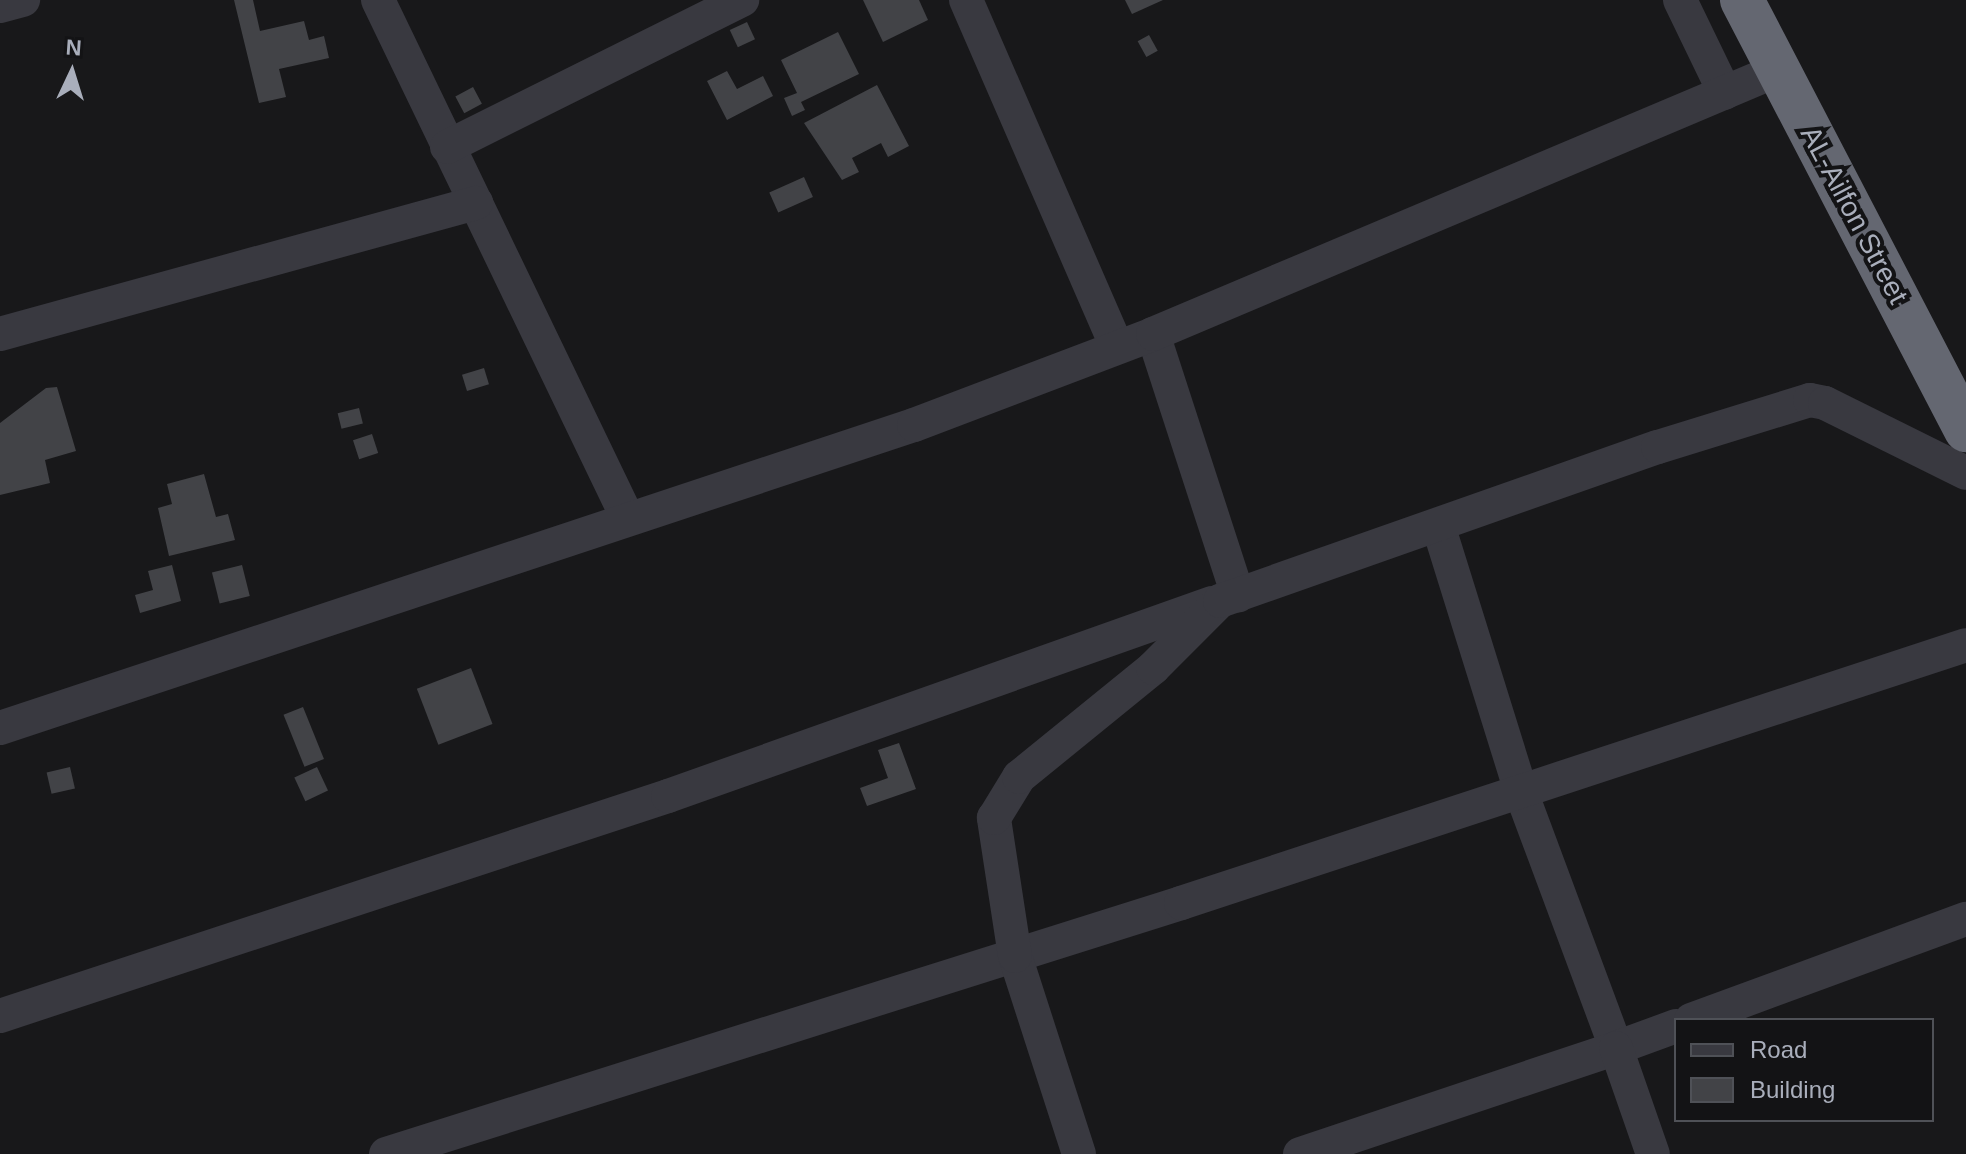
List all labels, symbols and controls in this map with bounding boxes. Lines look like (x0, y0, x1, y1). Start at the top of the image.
north arrow (32, 32, 112, 112)
text: N (65, 35, 82, 61)
street label: AL-Ailfon Street (1793, 121, 1915, 309)
legend (1674, 1018, 1934, 1122)
text: Road (1750, 1036, 1807, 1063)
text: Building (1750, 1076, 1835, 1103)

